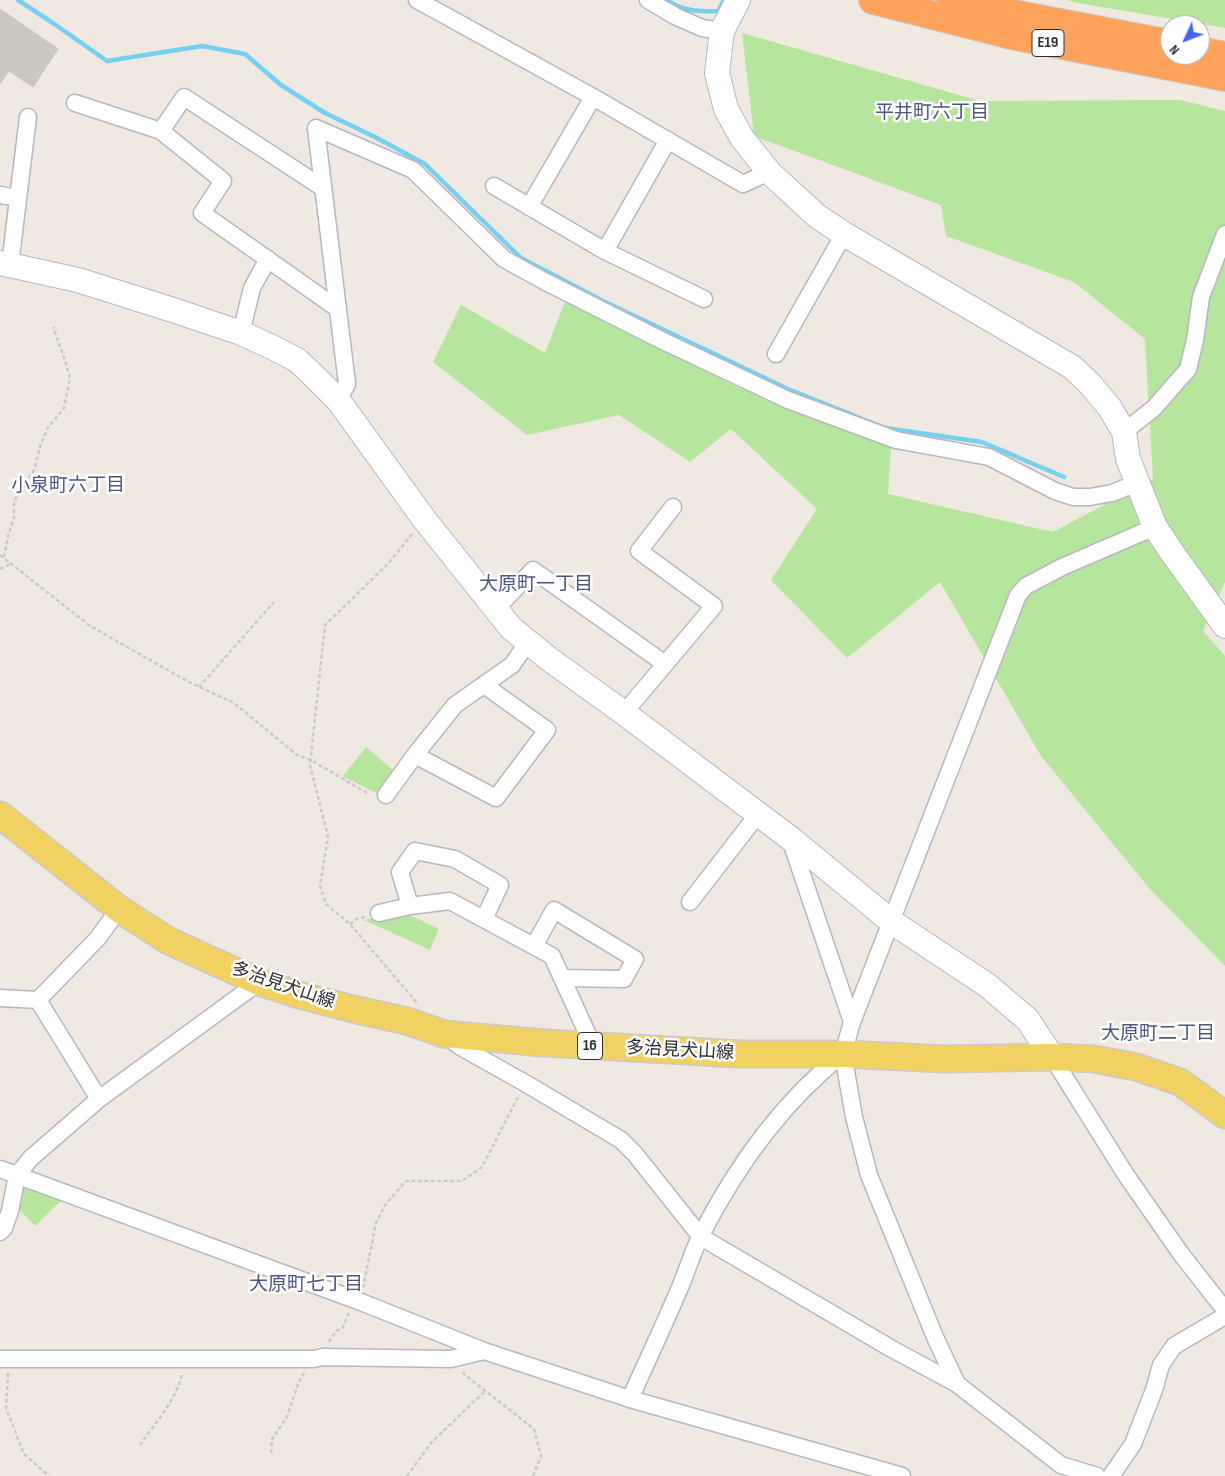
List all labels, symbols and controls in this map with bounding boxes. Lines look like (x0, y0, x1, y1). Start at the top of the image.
north arrow (1160, 15, 1210, 65)
road number: E19 (1032, 29, 1064, 56)
text: N (1166, 41, 1183, 58)
district label: 平井町六丁目 (875, 102, 989, 124)
district label: 小泉町六丁目 (11, 475, 125, 497)
district label: 大原町一丁目 (479, 574, 593, 596)
street label: 多治見犬山線 (228, 958, 338, 1014)
district label: 大原町二丁目 (1101, 1023, 1215, 1045)
road number: 16 (578, 1032, 602, 1060)
street label: 多治見犬山線 (626, 1037, 734, 1065)
district label: 大原町七丁目 (249, 1274, 363, 1296)

